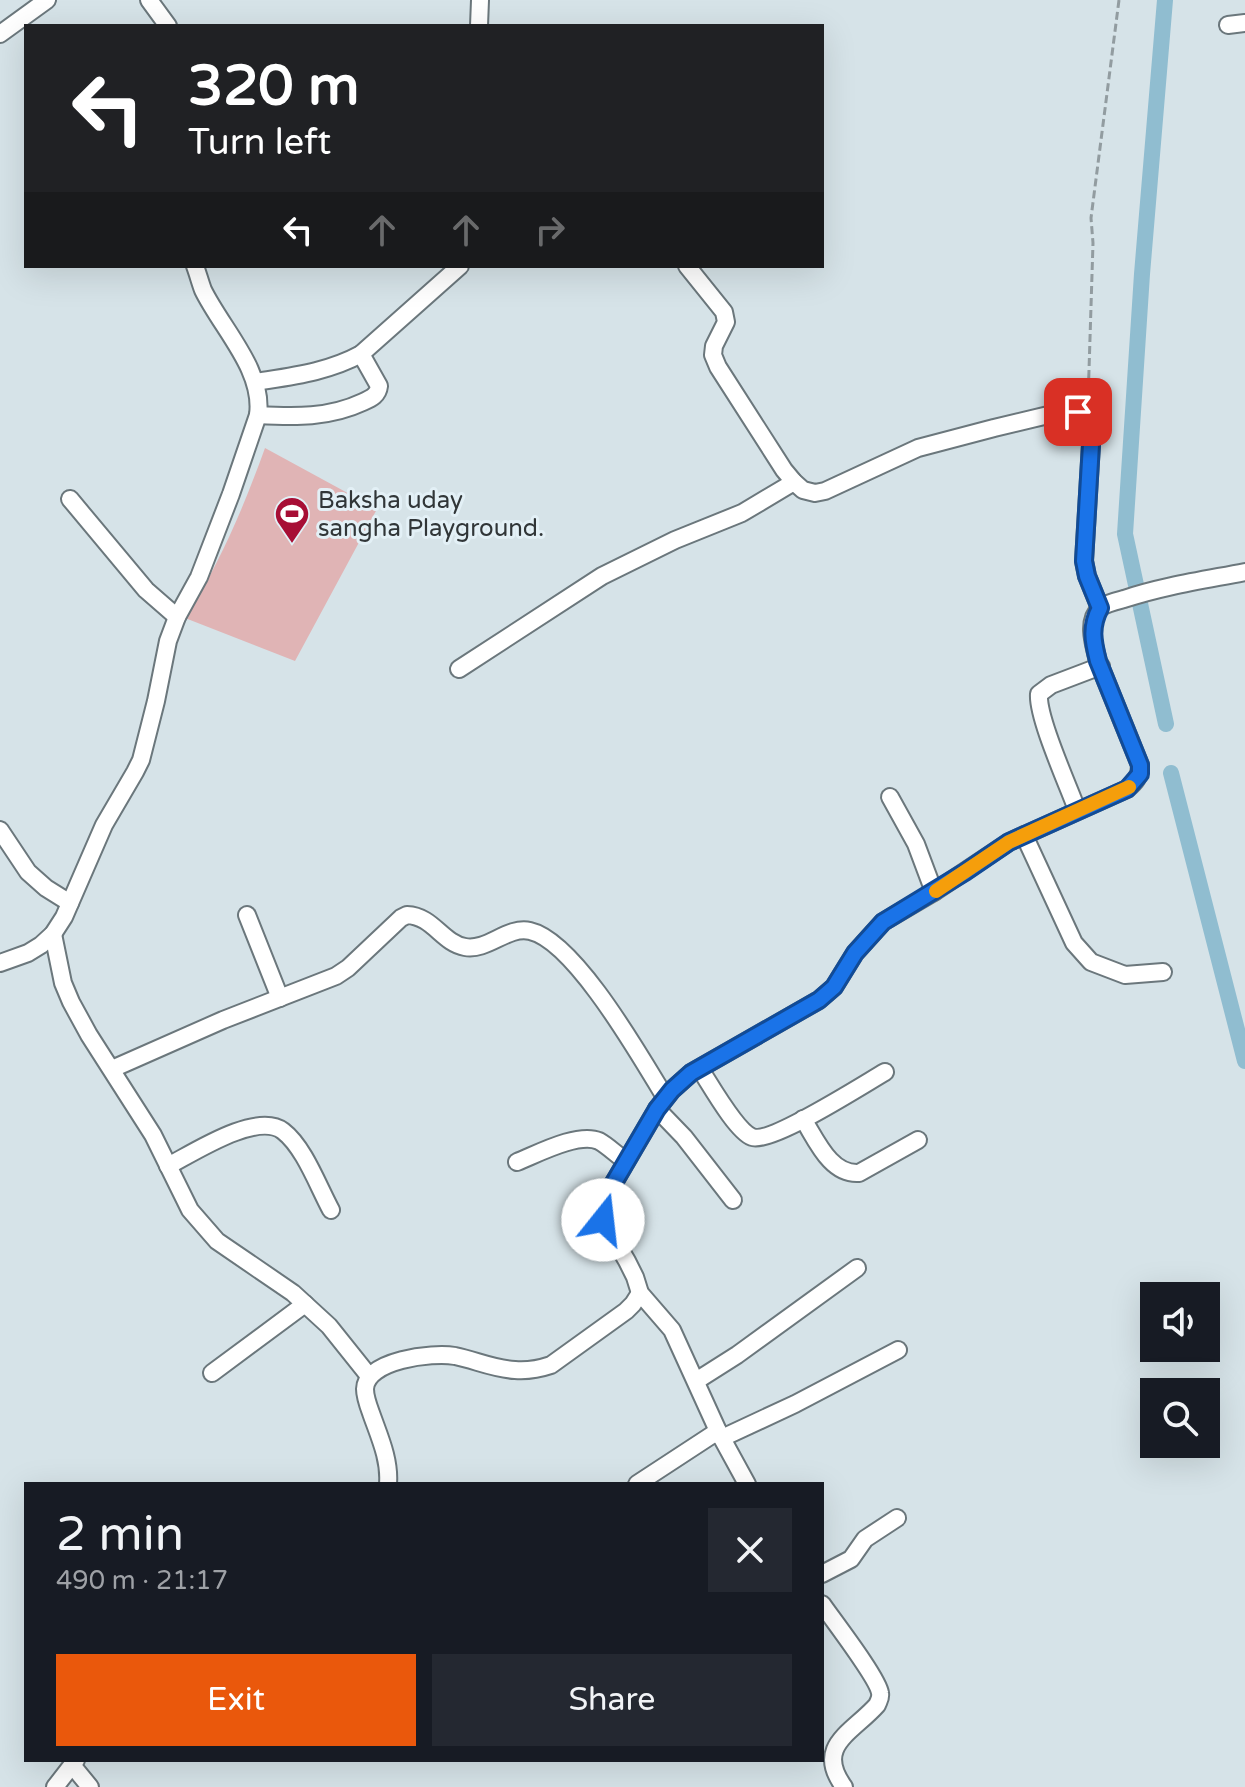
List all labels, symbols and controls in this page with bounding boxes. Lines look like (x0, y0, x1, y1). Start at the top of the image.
text: 320 m (188, 53, 359, 120)
icon: left (56, 56, 160, 160)
text: Turn left (188, 121, 331, 164)
icon: left (276, 208, 320, 252)
icon: ahead (360, 208, 404, 252)
icon: ahead (444, 208, 488, 252)
icon: right (528, 208, 572, 252)
pin (1044, 378, 1112, 446)
icon: arrive (1056, 390, 1100, 434)
place label: Baksha uday sangha Playground. (318, 486, 544, 543)
sports icon: Baksha uday sangha Playground. (273, 495, 311, 545)
position arrow (561, 1178, 645, 1262)
map controls (1140, 1282, 1220, 1458)
button: sound (1140, 1282, 1220, 1362)
button: search (1140, 1378, 1220, 1458)
text: 2 min (56, 1506, 184, 1564)
button: close (708, 1508, 792, 1592)
text: 490 m · 21:17 (56, 1565, 228, 1596)
button: Exit (56, 1654, 416, 1746)
button: Share (432, 1654, 792, 1746)

